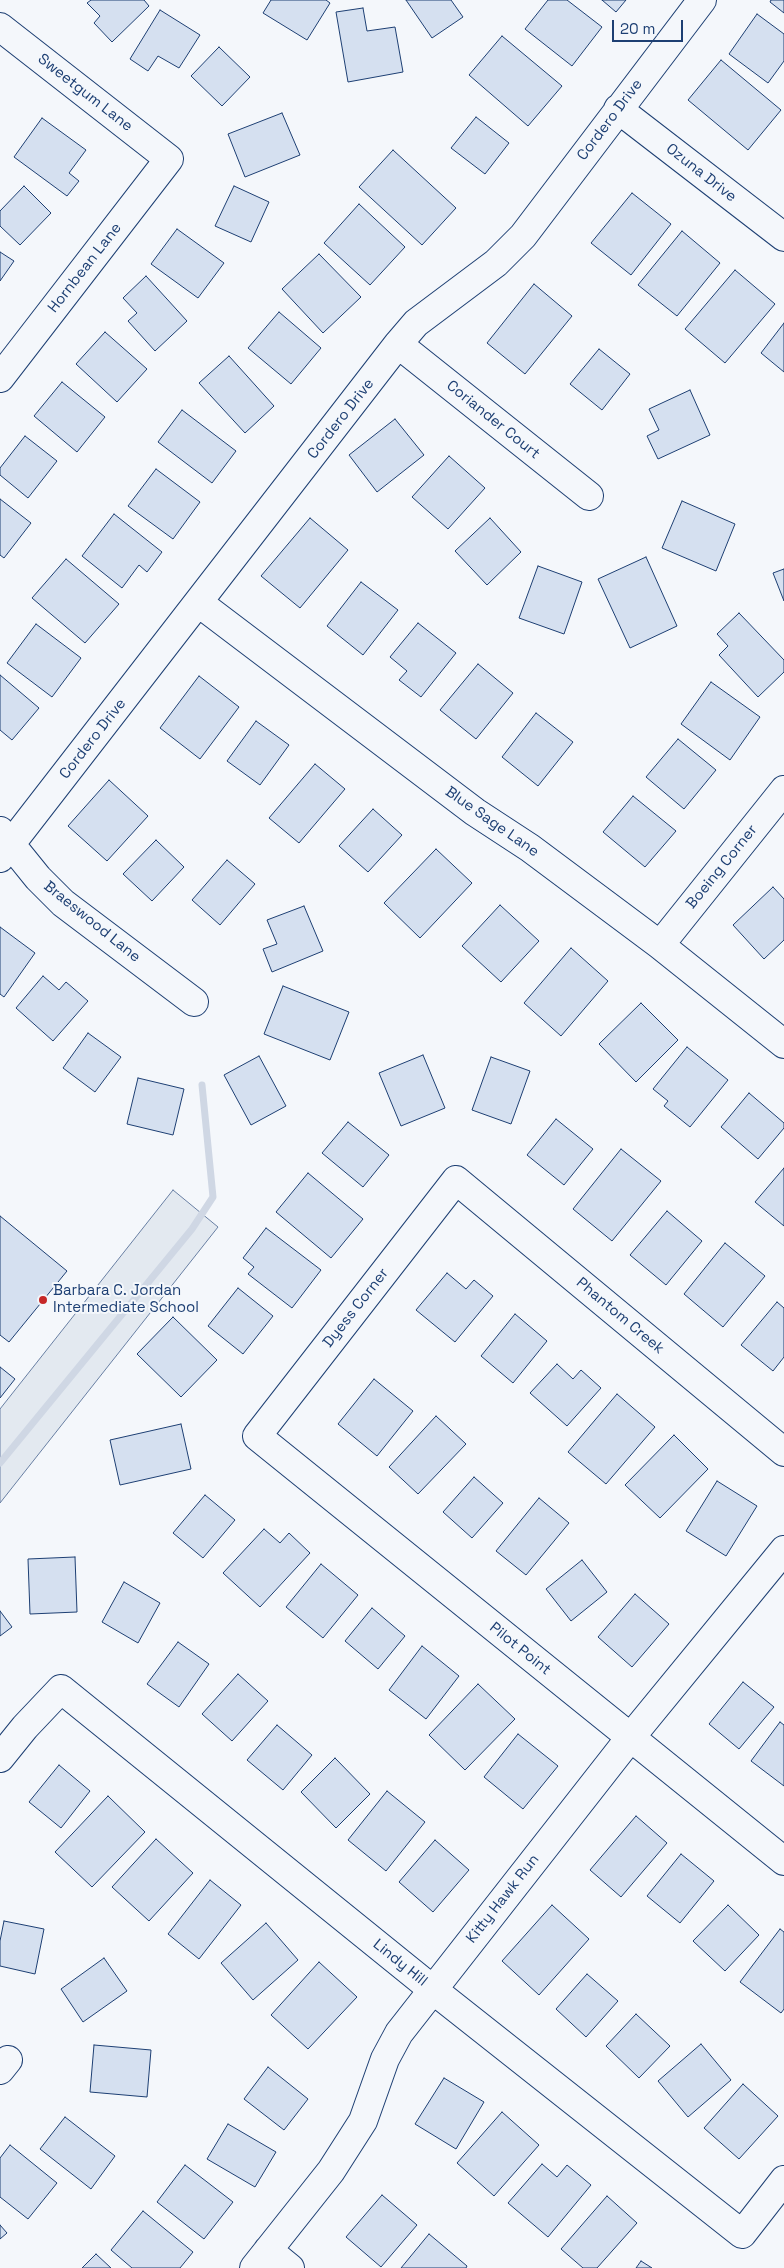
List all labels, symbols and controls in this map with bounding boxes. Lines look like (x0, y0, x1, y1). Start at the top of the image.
scale bar (614, 10, 685, 42)
text: 20 m (620, 19, 655, 38)
street label: Sweetgum Lane (34, 50, 136, 136)
street label: Cordero Drive (574, 76, 646, 164)
street label: Ozuna Drive (662, 140, 740, 206)
street label: Hornbean Lane (44, 219, 126, 317)
street label: Cordero Drive (304, 375, 378, 463)
street label: Coriander Court (443, 377, 543, 463)
street label: Cordero Drive (56, 695, 130, 783)
street label: Blue Sage Lane (442, 783, 542, 861)
street label: Boeing Corner (683, 821, 761, 913)
street label: Braeswood Lane (40, 877, 144, 967)
street label: Dyess Corner (319, 1265, 393, 1351)
street label: Phantom Creek (572, 1274, 668, 1358)
place label: Barbara C. Jordan Intermediate School (53, 1282, 199, 1317)
marker: Barbara C. Jordan Intermediate School (37, 1294, 49, 1306)
street label: Pilot Point (486, 1619, 554, 1679)
street label: Kitty Hawk Run (463, 1851, 543, 1947)
street label: Lindy Hill (369, 1936, 431, 1990)

